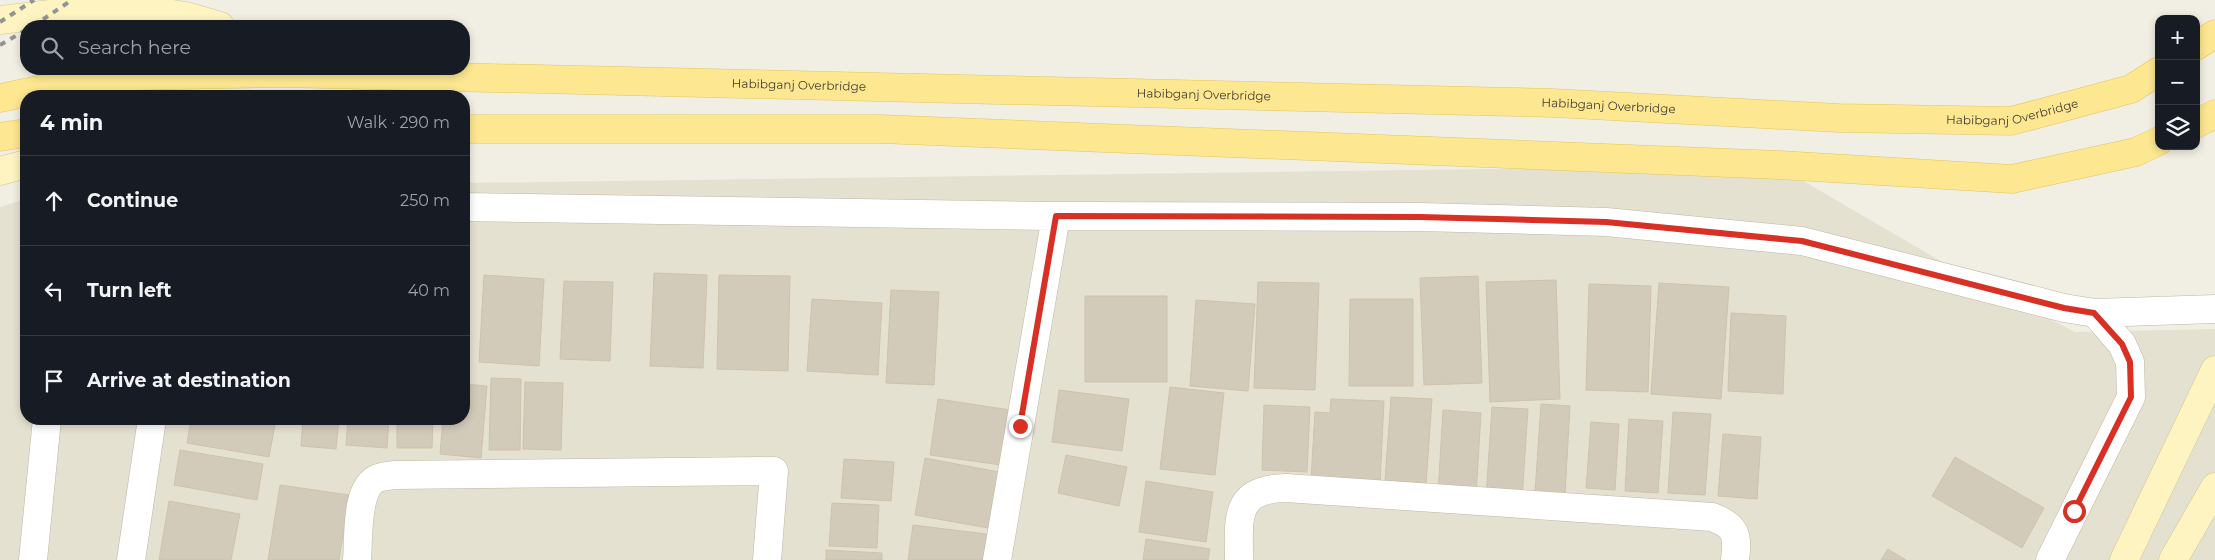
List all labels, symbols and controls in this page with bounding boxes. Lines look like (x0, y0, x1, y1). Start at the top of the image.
map controls (2155, 15, 2200, 150)
button: + (2155, 15, 2200, 60)
search box (20, 20, 470, 75)
icon: search (38, 34, 66, 62)
text: Search here (78, 36, 191, 59)
button: − (2155, 60, 2200, 105)
street label: Habibganj Overbridge (732, 76, 866, 94)
street label: Habibganj Overbridge (1136, 85, 1271, 103)
street label: Habibganj Overbridge (1541, 95, 1676, 116)
street label: Habibganj Overbridge (1946, 95, 2080, 128)
button: layers (2155, 105, 2200, 150)
text: 4 min (40, 110, 103, 135)
text: Walk · 290 m (347, 113, 450, 132)
icon: ahead (40, 187, 68, 215)
text: Continue (87, 189, 178, 212)
text: 250 m (400, 191, 450, 210)
icon: left (40, 277, 68, 305)
text: Turn left (87, 279, 172, 302)
text: 40 m (408, 281, 450, 300)
icon: arrive (40, 367, 68, 395)
text: Arrive at destination (87, 369, 291, 392)
route end (1009, 415, 1032, 438)
route start (2063, 500, 2086, 523)

